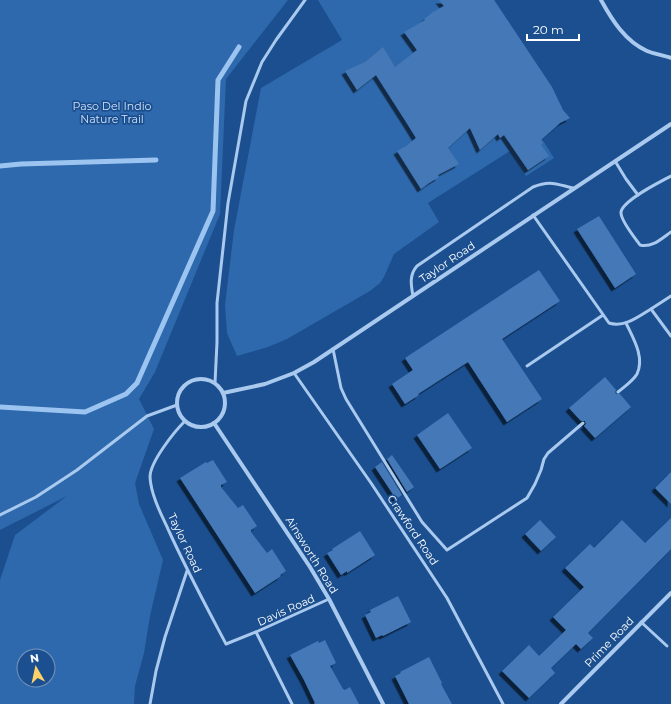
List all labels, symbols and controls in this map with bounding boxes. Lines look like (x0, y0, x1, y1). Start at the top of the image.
scale bar (527, 16, 579, 42)
text: 20 m (533, 22, 564, 37)
park label: Paso Del Indio Nature Trail (72, 99, 152, 126)
street label: Taylor Road (416, 238, 478, 286)
street label: Crawford Road (384, 492, 442, 568)
street label: Taylor Road (165, 511, 205, 575)
street label: Ainsworth Road (283, 514, 341, 596)
street label: Davis Road (255, 591, 317, 629)
street label: Prime Road (581, 614, 637, 670)
north arrow (16, 648, 56, 688)
text: N (29, 651, 40, 666)

